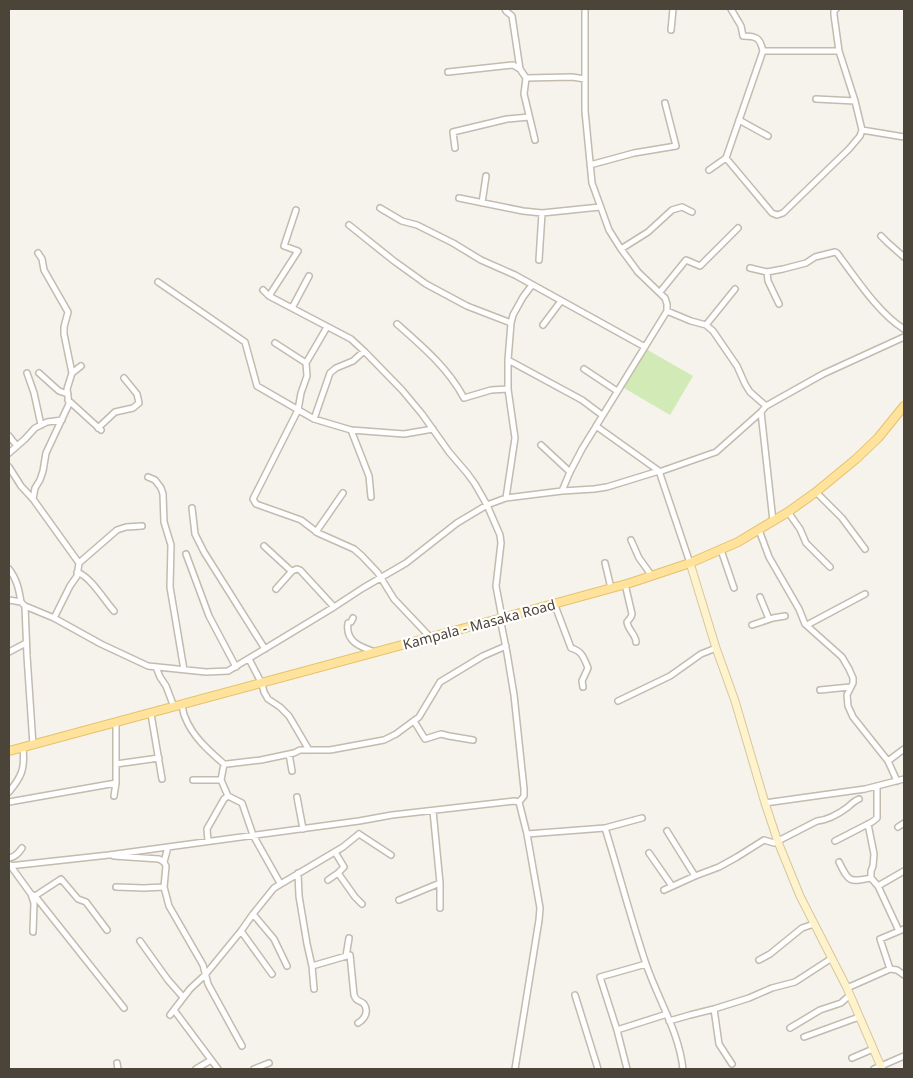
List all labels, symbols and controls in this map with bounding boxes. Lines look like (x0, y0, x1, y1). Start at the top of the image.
street label: Kampala - Masaka Road (401, 594, 557, 654)

